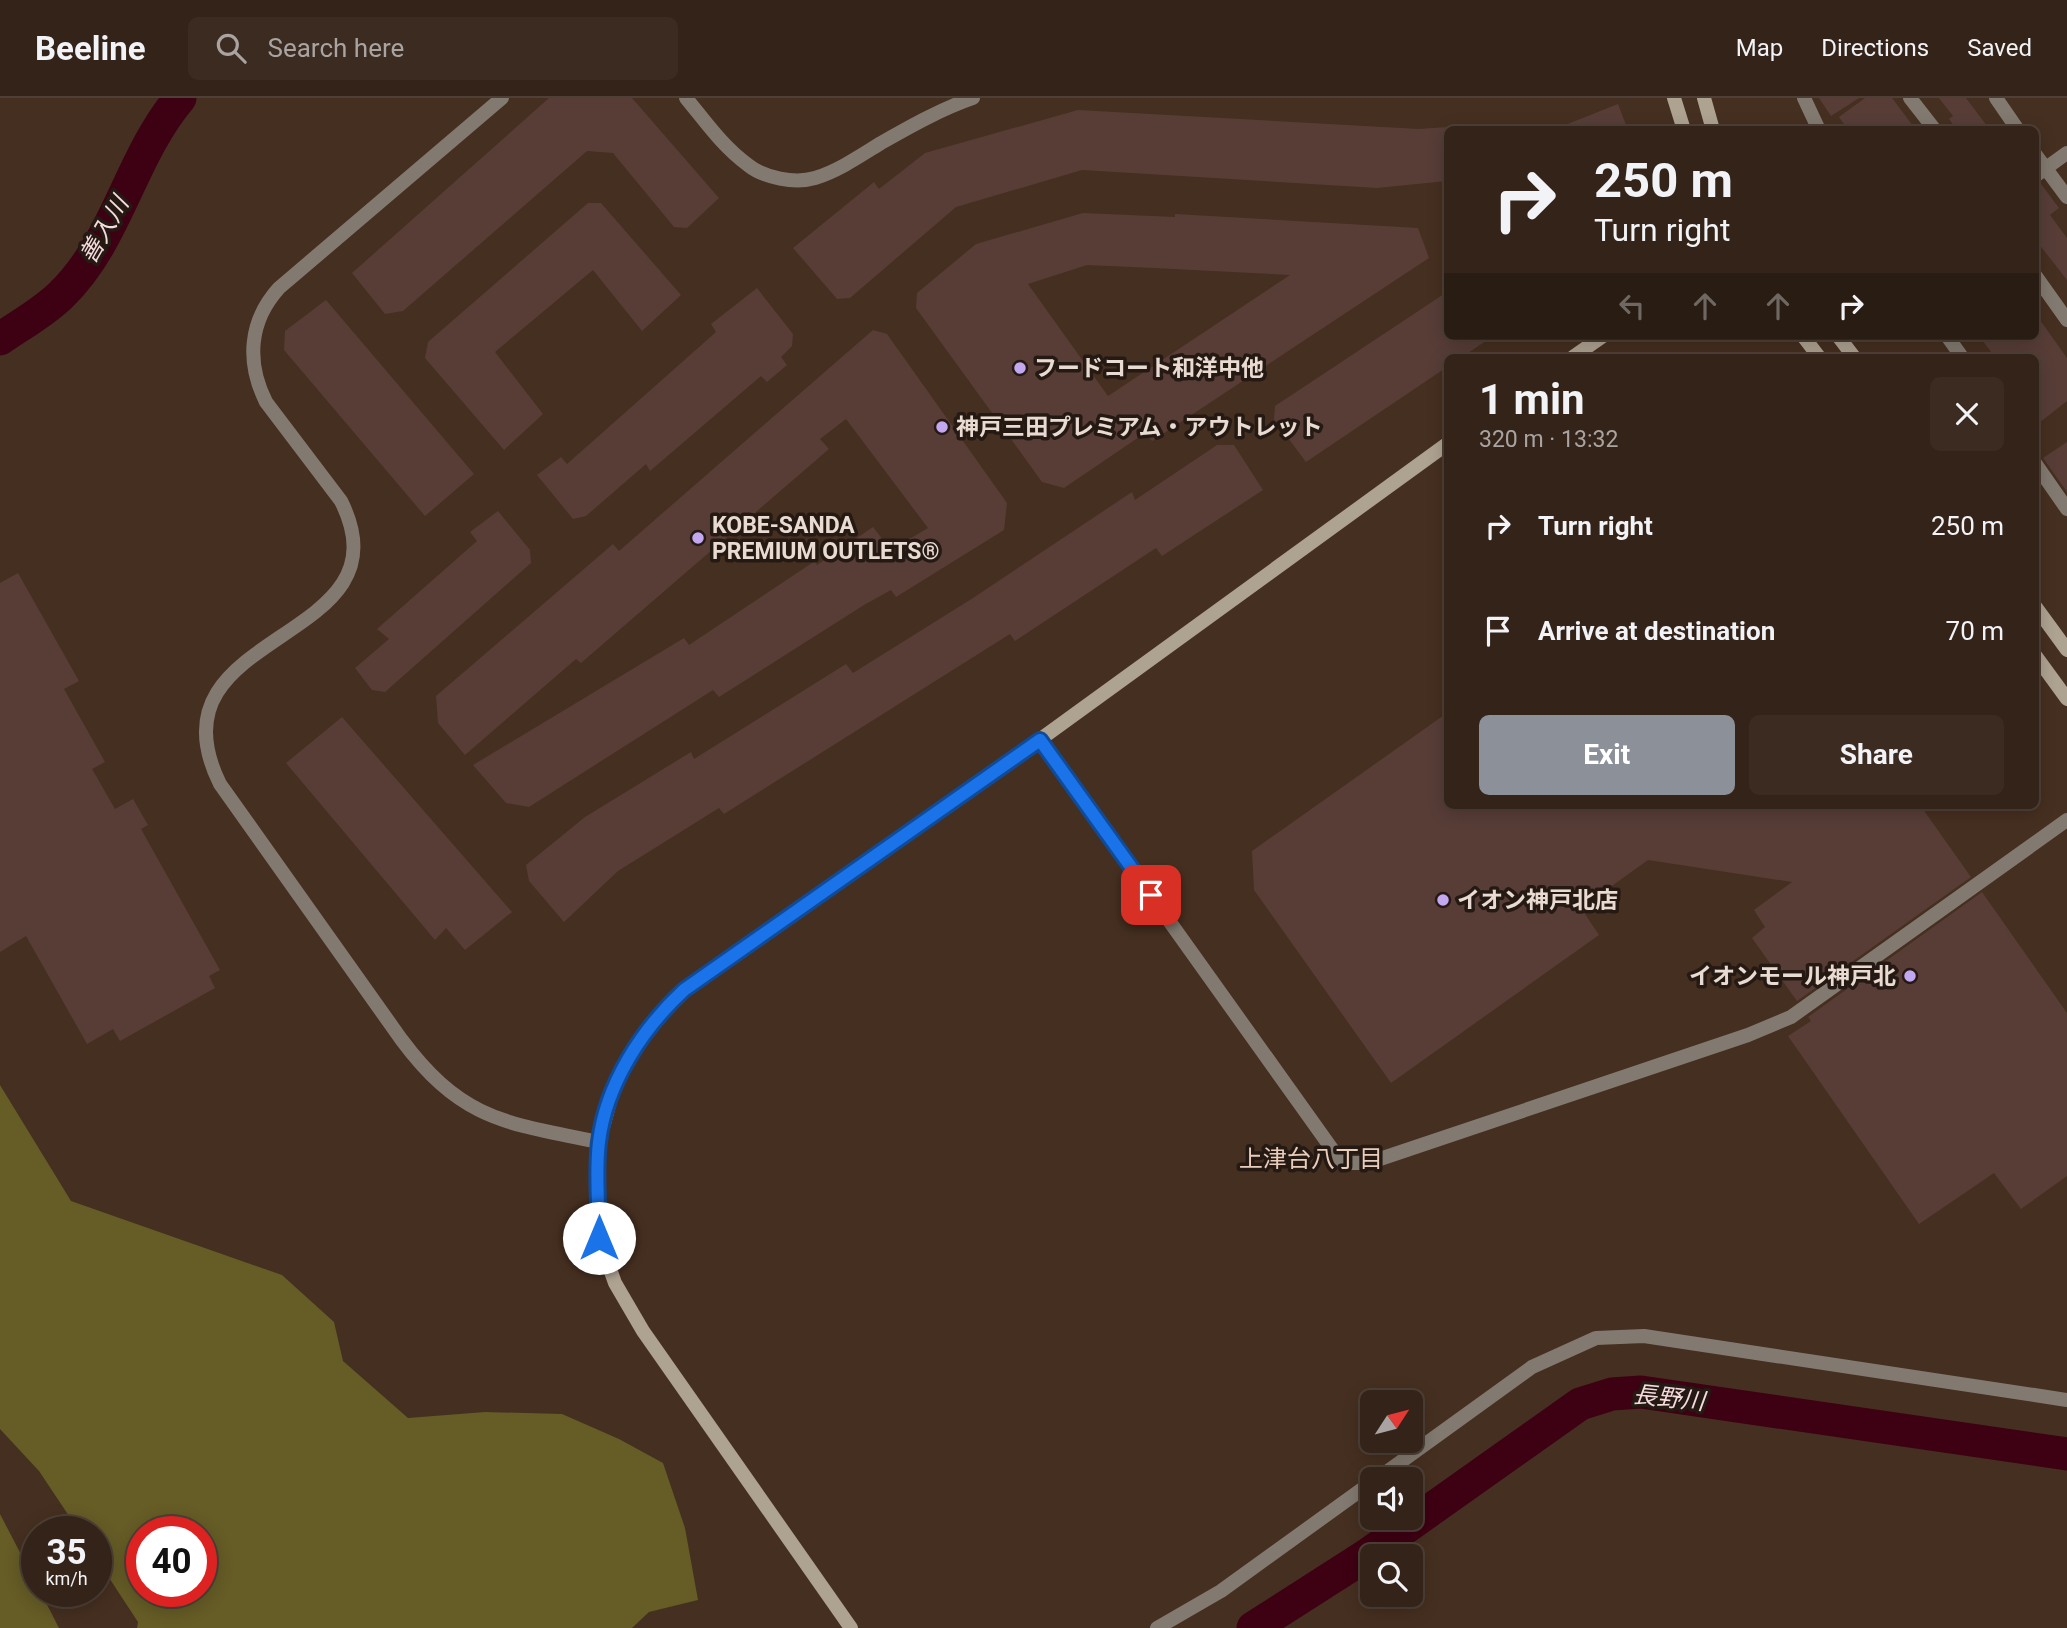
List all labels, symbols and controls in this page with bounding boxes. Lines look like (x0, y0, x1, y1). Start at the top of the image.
search box (188, 17, 678, 80)
text: Beeline (35, 29, 146, 68)
icon: search (212, 29, 250, 67)
text: Search here (268, 33, 404, 63)
text: Map (1736, 34, 1783, 62)
text: Directions (1821, 34, 1929, 62)
text: Saved (1967, 34, 2032, 62)
text: 250 m (1594, 152, 1733, 209)
icon: right (1479, 154, 1570, 245)
water label: 善入川 (74, 189, 136, 268)
text: Turn right (1594, 211, 1730, 249)
icon: left (1613, 287, 1651, 325)
icon: ahead (1686, 287, 1724, 325)
icon: ahead (1759, 287, 1797, 325)
icon: right (1832, 287, 1870, 325)
place label: フードコート和洋中他 (1034, 355, 1264, 382)
marker: フードコート和洋中他 (1012, 360, 1028, 376)
text: 1 min (1479, 375, 1585, 424)
button: close (1930, 377, 2004, 451)
place label: 神戸三田プレミアム・アウトレット (956, 414, 1322, 441)
marker: 神戸三田プレミアム・アウトレット (934, 419, 950, 435)
text: 320 m · 13:32 (1479, 426, 1618, 453)
icon: right (1479, 507, 1517, 545)
text: Turn right (1538, 511, 1653, 541)
text: 250 m (1931, 511, 2004, 541)
place label: KOBE-SANDA PREMIUM OUTLETS® (712, 512, 940, 565)
marker: KOBE-SANDA PREMIUM OUTLETS® (690, 530, 706, 546)
icon: arrive (1479, 612, 1517, 650)
text: Arrive at destination (1538, 616, 1775, 646)
text: 70 m (1946, 616, 2004, 646)
button: Exit (1479, 715, 1735, 795)
button: Share (1749, 715, 2004, 795)
pin (1121, 865, 1181, 925)
icon: arrive (1132, 876, 1170, 914)
place label: イオン神戸北店 (1457, 887, 1618, 914)
marker: イオン神戸北店 (1435, 892, 1451, 908)
place label: イオンモール神戸北 (1689, 963, 1896, 990)
marker: イオンモール神戸北 (1902, 968, 1918, 984)
district label: 上津台八丁目 (1239, 1145, 1383, 1173)
position arrow (562, 1201, 636, 1275)
water label: 長野川 (1632, 1380, 1709, 1416)
north arrow (1360, 1390, 1423, 1452)
map controls (1360, 1390, 1423, 1607)
button: sound (1360, 1467, 1423, 1530)
speed limit sign: 40 (126, 1516, 217, 1607)
text: 35 (46, 1532, 87, 1573)
button: search (1360, 1544, 1423, 1607)
text: km/h (45, 1568, 88, 1589)

